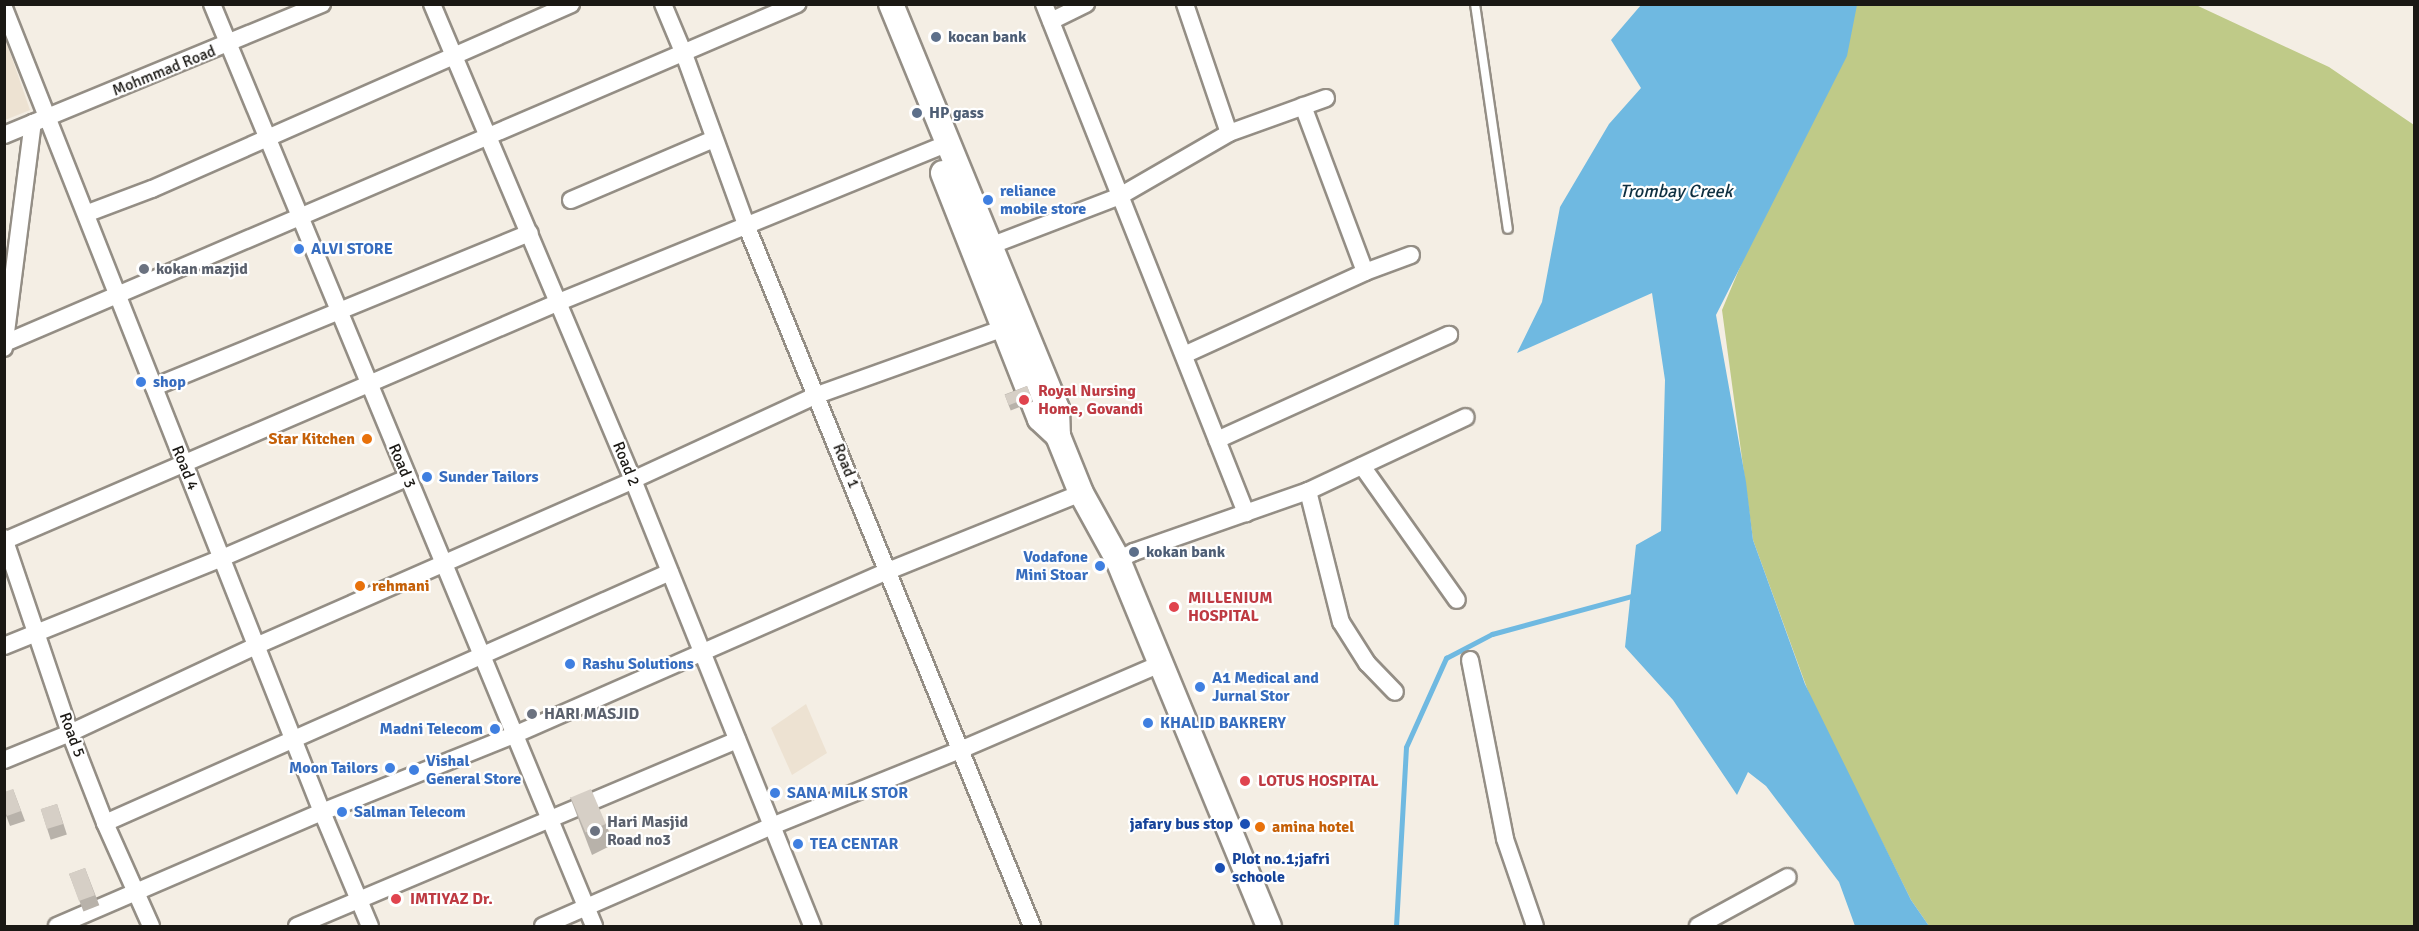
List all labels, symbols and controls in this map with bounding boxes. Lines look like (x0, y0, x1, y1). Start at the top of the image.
place label: kocan bank (948, 27, 1026, 47)
marker: kocan bank (929, 30, 943, 44)
street label: Mohmmad Road (110, 42, 218, 100)
place label: HP gass (929, 103, 984, 123)
marker: HP gass (910, 106, 924, 120)
water label: Trombay Creek (1620, 180, 1732, 202)
place label: reliance mobile store (1000, 181, 1086, 219)
marker: reliance mobile store (981, 193, 995, 207)
place label: ALVI STORE (311, 239, 393, 259)
marker: ALVI STORE (292, 242, 306, 256)
place label: kokan mazjid (156, 259, 248, 279)
marker: kokan mazjid (137, 262, 151, 276)
place label: shop (153, 372, 186, 392)
marker: shop (134, 375, 148, 389)
place label: Royal Nursing Home, Govandi (1038, 381, 1143, 419)
marker: Royal Nursing Home, Govandi (1015, 391, 1033, 409)
place label: Star Kitchen (269, 429, 355, 449)
marker: Star Kitchen (360, 432, 374, 446)
street label: Road 2 (608, 439, 644, 489)
street label: Road 3 (384, 441, 420, 491)
street label: Road 1 (828, 441, 864, 491)
street label: Road 4 (167, 443, 203, 493)
place label: Sunder Tailors (439, 467, 539, 487)
marker: Sunder Tailors (420, 470, 434, 484)
place label: kokan bank (1146, 542, 1225, 562)
marker: kokan bank (1127, 545, 1141, 559)
place label: Vodafone Mini Stoar (1015, 547, 1088, 585)
marker: Vodafone Mini Stoar (1093, 559, 1107, 573)
place label: rehmani (372, 576, 429, 596)
marker: rehmani (353, 579, 367, 593)
place label: MILLENIUM HOSPITAL (1188, 588, 1273, 626)
marker: MILLENIUM HOSPITAL (1165, 598, 1183, 616)
place label: Rashu Solutions (582, 654, 694, 674)
marker: Rashu Solutions (563, 657, 577, 671)
place label: A1 Medical and Jurnal Stor (1212, 668, 1319, 706)
marker: A1 Medical and Jurnal Stor (1193, 680, 1207, 694)
place label: HARI MASJID (544, 704, 639, 724)
marker: HARI MASJID (525, 707, 539, 721)
street label: Road 5 (55, 710, 89, 760)
place label: KHALID BAKRERY (1160, 713, 1286, 733)
marker: KHALID BAKRERY (1141, 716, 1155, 730)
place label: Madni Telecom (380, 719, 483, 739)
marker: Madni Telecom (488, 722, 502, 736)
place label: Vishal General Store (426, 751, 521, 789)
place label: Moon Tailors (289, 758, 378, 778)
marker: Moon Tailors (383, 761, 397, 775)
marker: Vishal General Store (407, 763, 421, 777)
place label: LOTUS HOSPITAL (1258, 771, 1379, 791)
marker: LOTUS HOSPITAL (1236, 772, 1254, 790)
place label: SANA MILK STOR (787, 783, 908, 803)
marker: SANA MILK STOR (768, 786, 782, 800)
place label: Salman Telecom (354, 802, 466, 822)
marker: Salman Telecom (335, 805, 349, 819)
place label: Hari Masjid Road no3 (607, 812, 688, 850)
place label: jafary bus stop (1130, 814, 1233, 834)
marker: jafary bus stop (1238, 817, 1252, 831)
place label: amina hotel (1272, 817, 1354, 837)
marker: amina hotel (1253, 820, 1267, 834)
marker: Hari Masjid Road no3 (588, 824, 602, 838)
place label: TEA CENTAR (810, 834, 898, 854)
marker: TEA CENTAR (791, 837, 805, 851)
place label: Plot no.1;jafri schoole (1232, 849, 1330, 887)
marker: Plot no.1;jafri schoole (1213, 861, 1227, 875)
place label: IMTIYAZ Dr. (410, 889, 493, 909)
marker: IMTIYAZ Dr. (387, 890, 405, 908)

